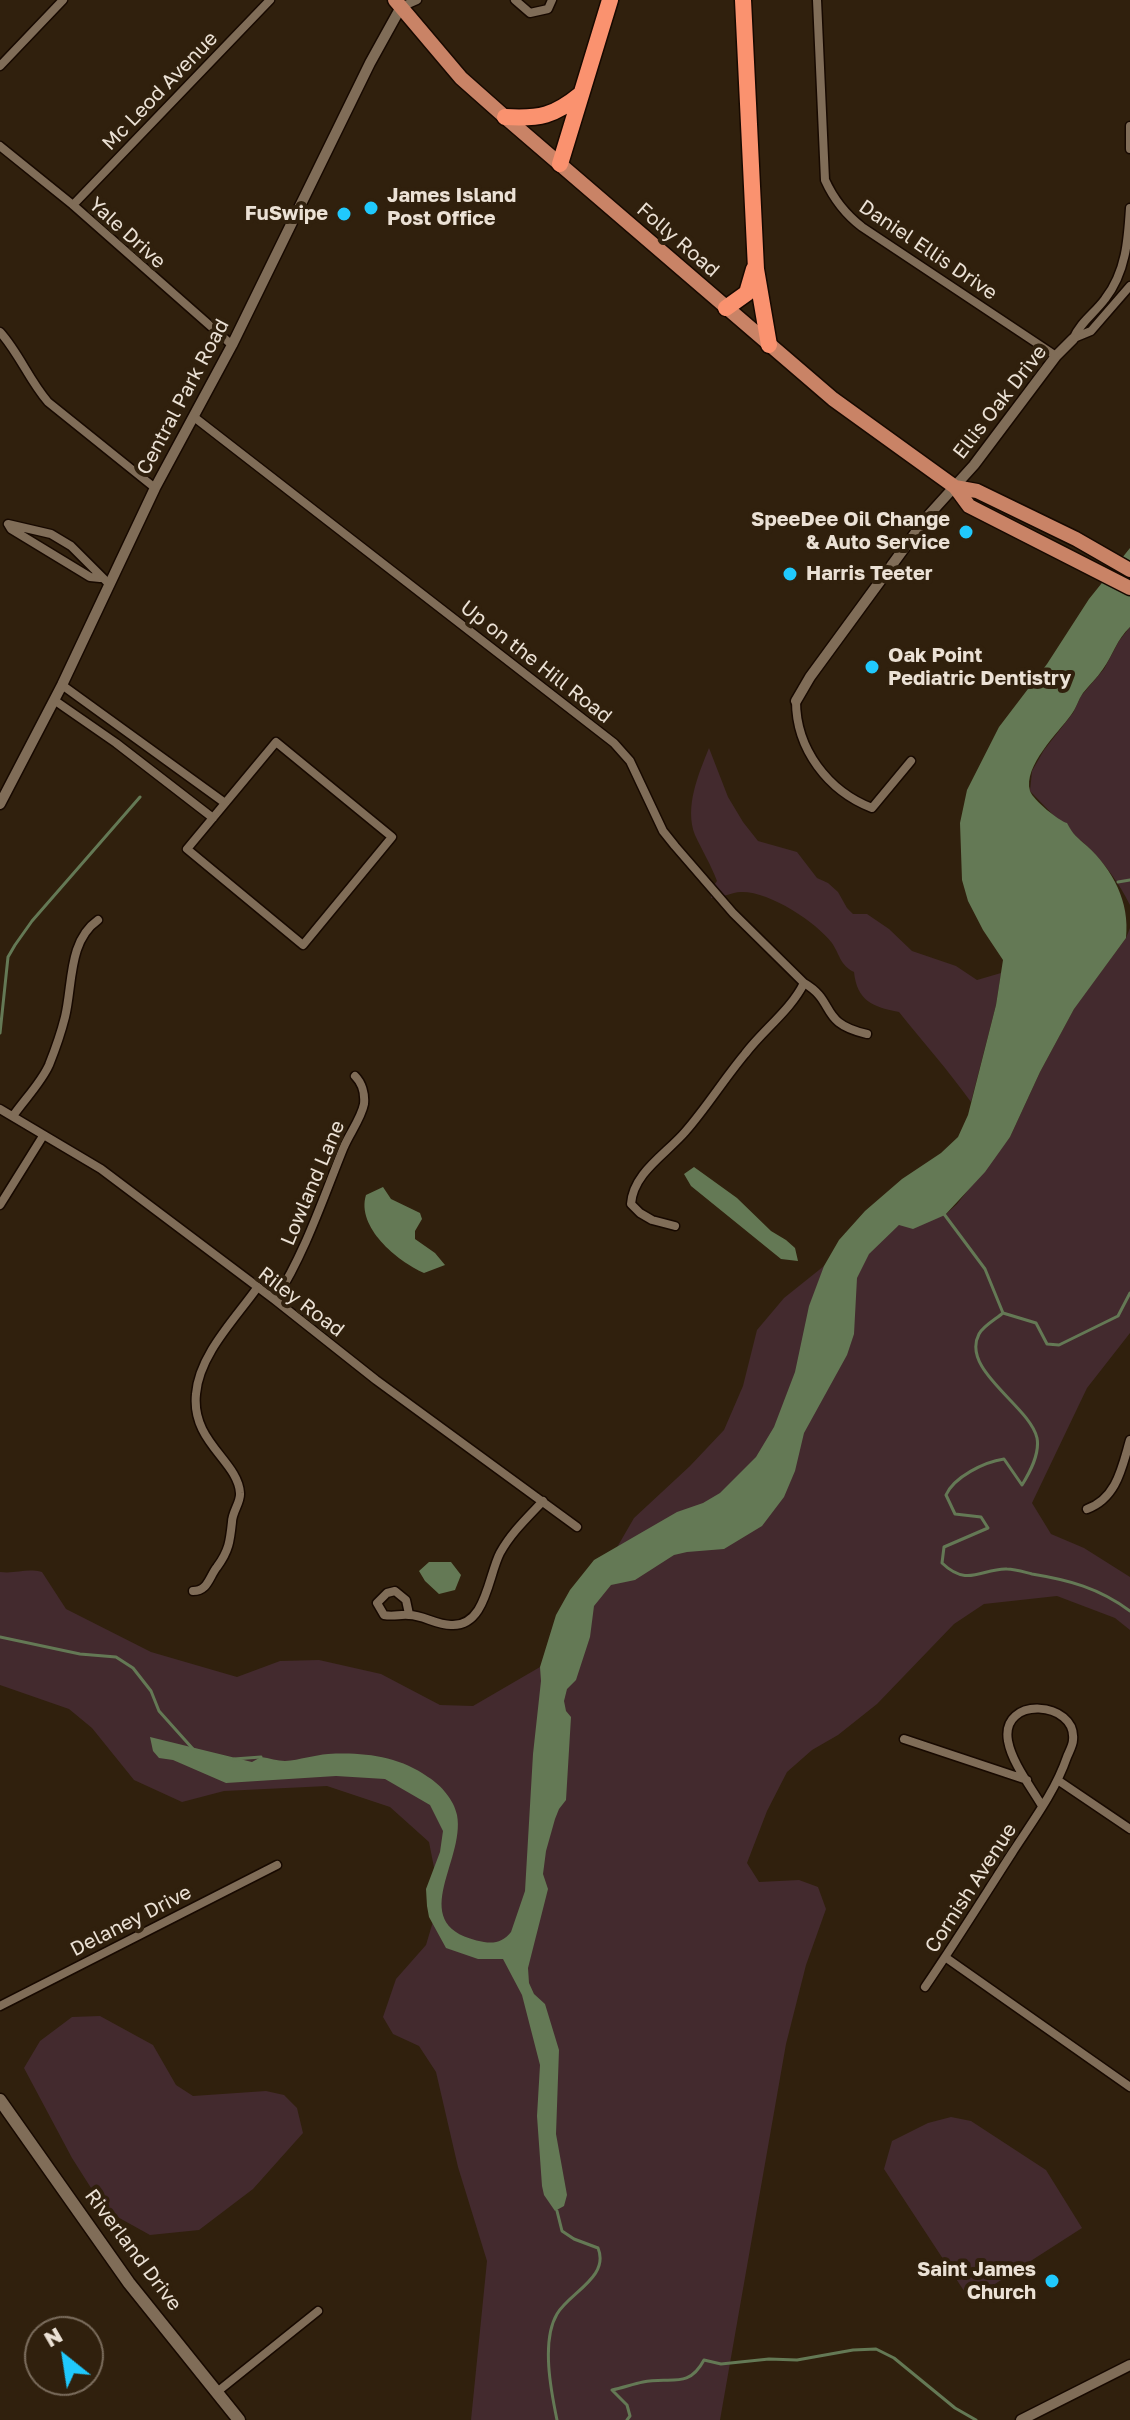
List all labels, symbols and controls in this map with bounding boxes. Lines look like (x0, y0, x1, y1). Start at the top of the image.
street label: Mc Leod Avenue (97, 27, 223, 155)
place label: James Island Post Office (387, 184, 516, 231)
street label: Yale Drive (84, 192, 170, 274)
street label: Daniel Ellis Drive (854, 195, 1002, 305)
street label: Folly Road (632, 198, 724, 282)
marker: James Island Post Office (362, 199, 380, 217)
place label: FuSwipe (245, 202, 328, 226)
marker: FuSwipe (335, 205, 353, 223)
street label: Central Park Road (132, 315, 234, 479)
street label: Ellis Oak Drive (948, 340, 1052, 464)
place label: SpeeDee Oil Change & Auto Service (751, 508, 950, 555)
marker: SpeeDee Oil Change & Auto Service (957, 523, 975, 541)
place label: Harris Teeter (806, 562, 933, 586)
marker: Harris Teeter (781, 565, 799, 583)
street label: Up on the Hill Road (456, 595, 616, 729)
place label: Oak Point Pediatric Dentistry (888, 644, 1071, 691)
marker: Oak Point Pediatric Dentistry (863, 658, 881, 676)
street label: Lowland Lane (276, 1117, 350, 1249)
street label: Riley Road (253, 1262, 349, 1342)
street label: Cornish Avenue (920, 1819, 1022, 1957)
street label: Delaney Drive (66, 1880, 196, 1962)
street label: Riverland Drive (79, 2184, 187, 2316)
place label: Saint James Church (917, 2258, 1036, 2305)
marker: Saint James Church (1043, 2272, 1061, 2290)
north arrow (24, 2316, 104, 2396)
text: N (39, 2321, 67, 2352)

